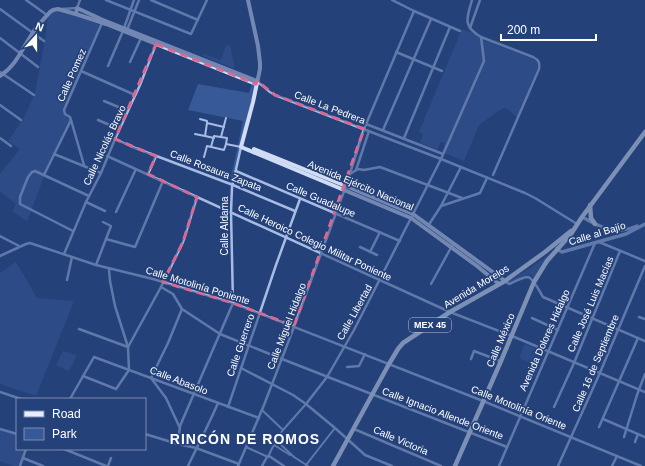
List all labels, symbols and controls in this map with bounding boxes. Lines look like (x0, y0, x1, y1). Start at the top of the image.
north arrow (16, 16, 56, 56)
scale bar (501, 16, 596, 42)
text: N (34, 20, 45, 34)
text: 200 m (507, 23, 540, 37)
street label: Calle Pomez (55, 47, 88, 103)
street label: Calle La Pedrera (293, 89, 367, 126)
street label: Calle Nicolás Bravo (81, 103, 128, 187)
street label: Calle Rosaura Zapata (168, 148, 264, 193)
street label: Avenida Ejército Nacional (306, 158, 415, 213)
street label: Calle Guadalupe (284, 180, 358, 219)
street label: Calle Aldama (219, 196, 230, 255)
street label: Calle Heroico Colegio Militar Poniente (236, 202, 394, 283)
street label: Calle al Bajío (567, 219, 627, 247)
street label: Calle José Luis Macías (565, 255, 616, 354)
street label: Avenida Morelos (442, 263, 511, 310)
street label: Calle Motolinía Poniente (144, 264, 252, 307)
street label: Calle Miguel Hidalgo (265, 281, 308, 371)
street label: Calle Libertad (335, 283, 374, 342)
street label: Avenida Dolores Hidalgo (517, 287, 572, 393)
street label: Calle México (484, 311, 517, 369)
street label: Calle Guerrero (225, 312, 256, 378)
street label: Calle 16 de Septiembre (570, 313, 621, 413)
road number: MEX 45 (409, 318, 451, 332)
street label: Calle Abasolo (148, 364, 210, 397)
street label: Calle Motolinía Oriente (470, 383, 568, 432)
street label: Calle Ignacio Allende Oriente (381, 385, 505, 442)
legend (16, 398, 146, 450)
text: Road (52, 407, 81, 421)
street label: Calle Victoria (372, 424, 430, 457)
text: Park (52, 427, 78, 441)
district label: RINCÓN DE ROMOS (170, 430, 320, 447)

